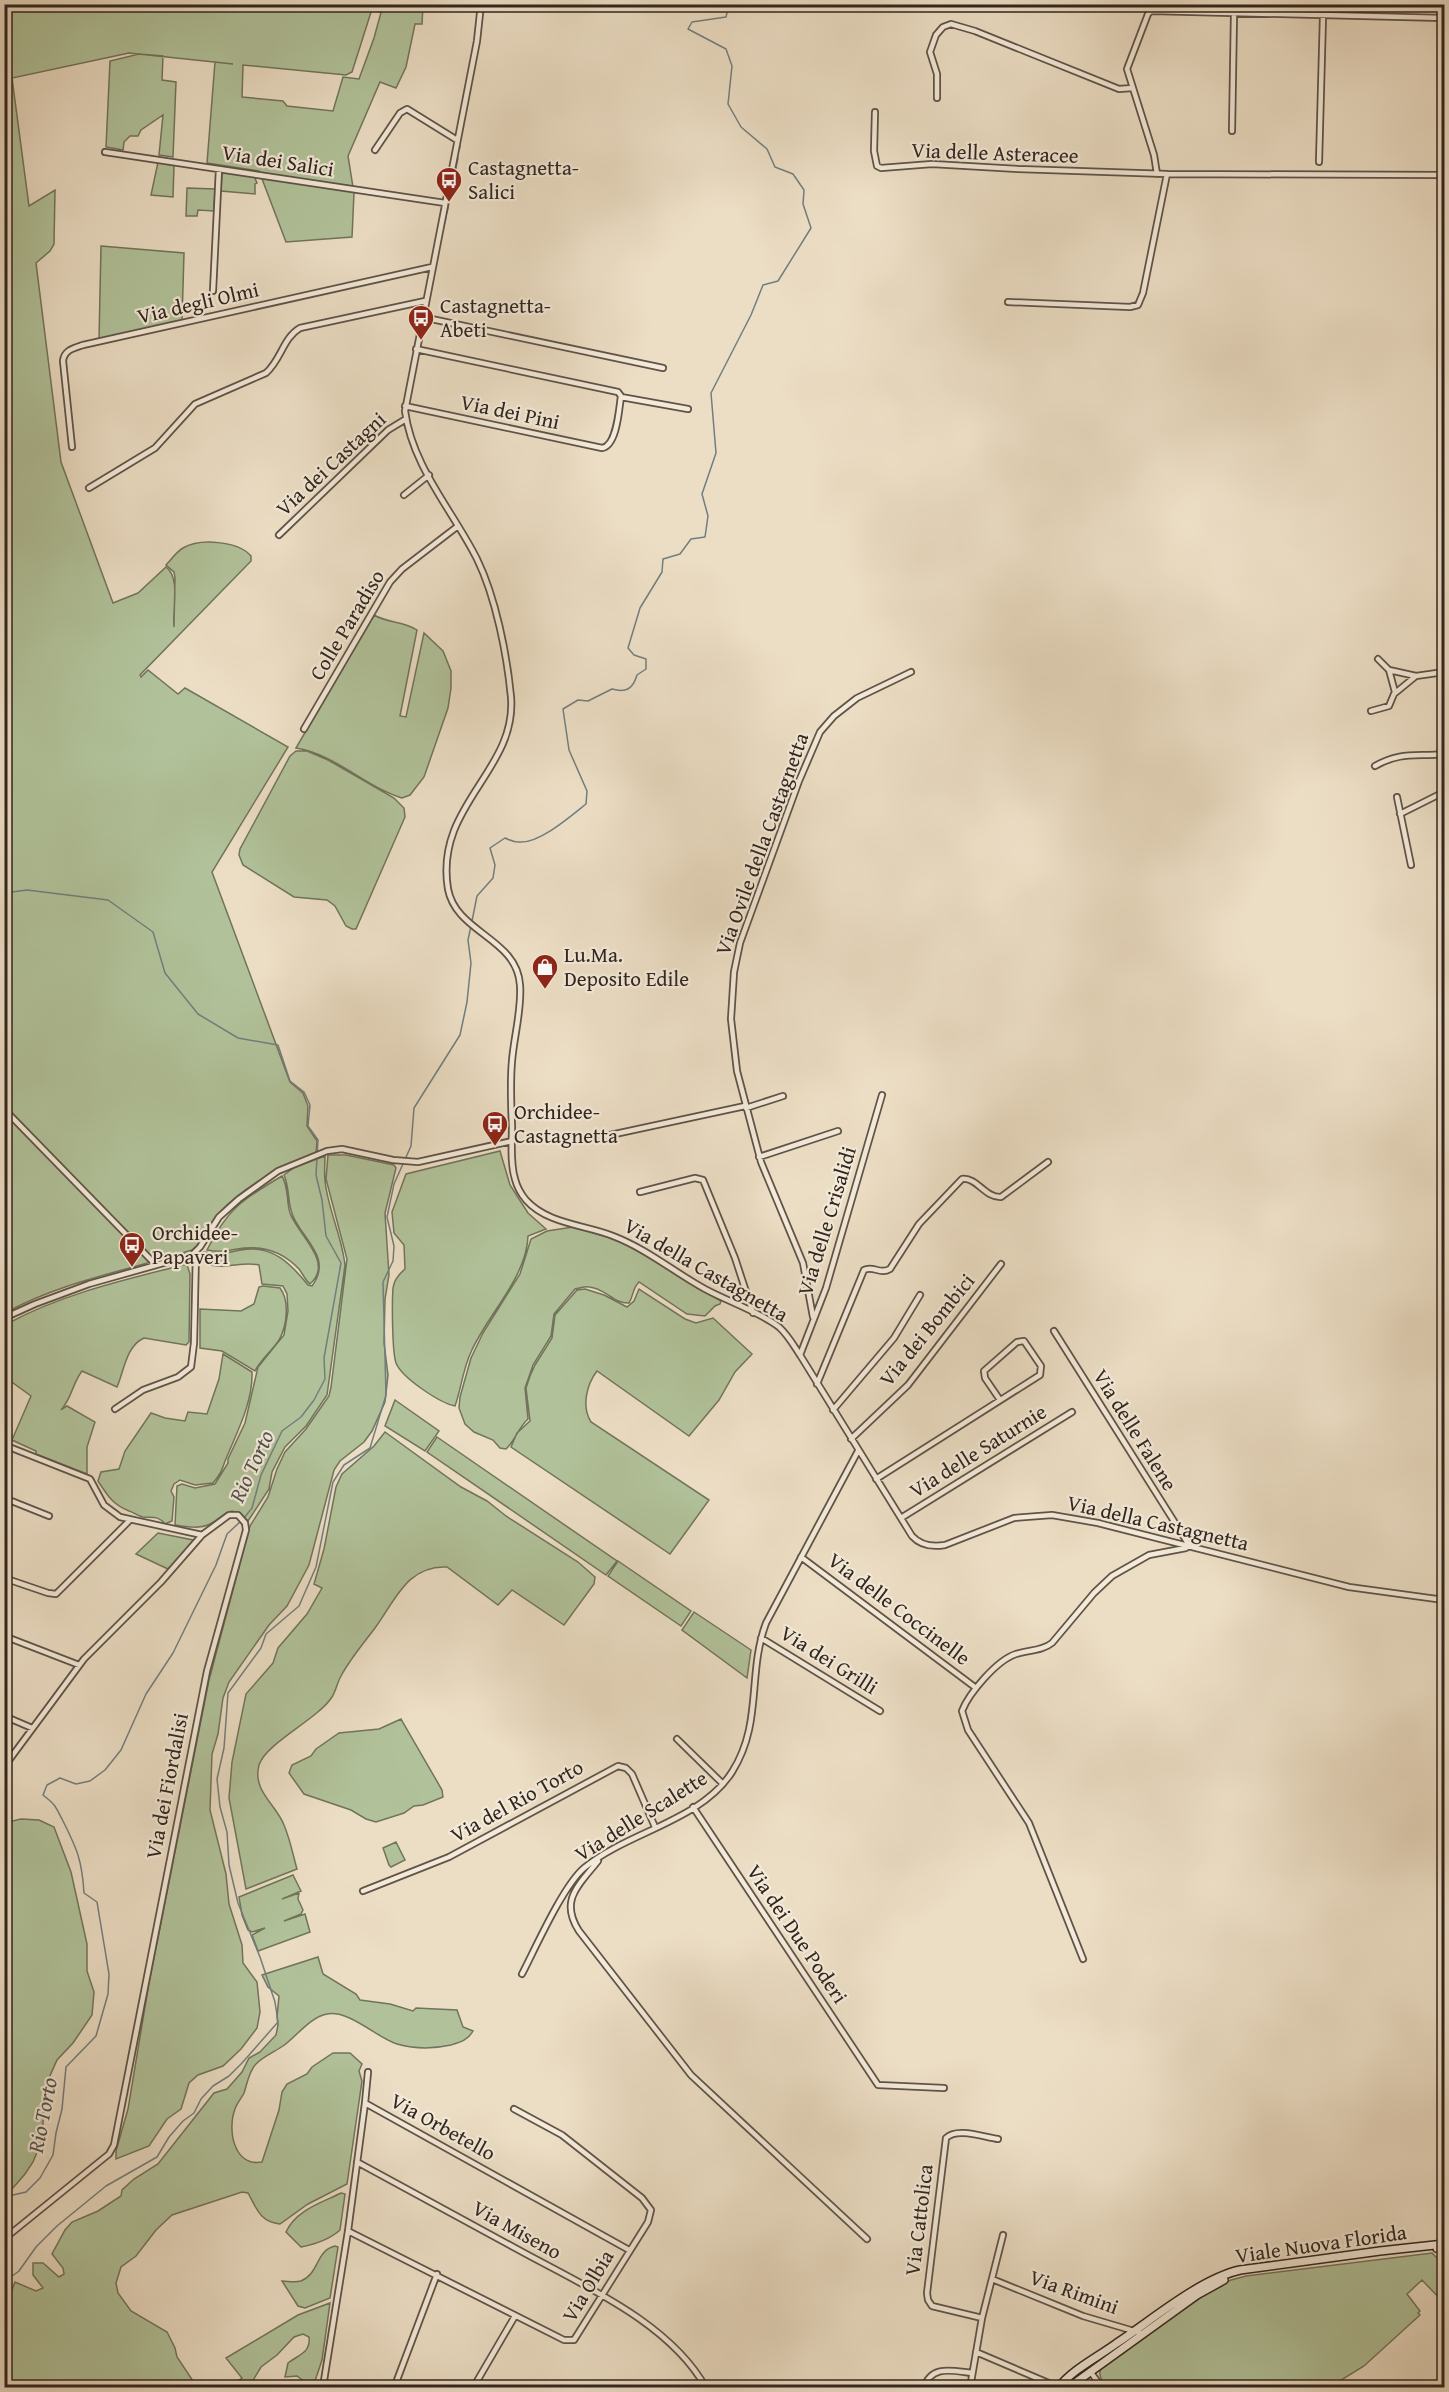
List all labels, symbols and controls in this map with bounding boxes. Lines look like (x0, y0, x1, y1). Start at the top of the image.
street label: Via delle Asteracee (911, 134, 1079, 171)
street label: Via dei Salici (220, 136, 336, 185)
place label: Castagnetta- Salici (468, 152, 579, 207)
bus stop icon: Castagnetta- Salici (434, 165, 464, 203)
street label: Via degli Olmi (134, 273, 262, 332)
place label: Castagnetta- Abeti (440, 290, 551, 345)
bus stop icon: Castagnetta- Abeti (406, 303, 436, 341)
street label: Via dei Pini (458, 386, 563, 437)
street label: Via dei Castagni (269, 404, 393, 523)
street label: Colle Paradiso (301, 564, 392, 686)
street label: Via Ovile della Castagnetta (707, 728, 816, 960)
place label: Lu.Ma. Deposito Edile (564, 939, 689, 994)
shop icon: Lu.Ma. Deposito Edile (530, 952, 560, 990)
place label: Orchidee- Castagnetta (514, 1096, 618, 1151)
bus stop icon: Orchidee- Castagnetta (480, 1109, 510, 1147)
street label: Via delle Crisalidi (789, 1142, 864, 1299)
street label: Via della Castagnetta (618, 1210, 794, 1329)
place label: Orchidee- Papaveri (152, 1217, 238, 1272)
bus stop icon: Orchidee- Papaveri (117, 1230, 147, 1268)
street label: Via dei Bombici (871, 1266, 982, 1393)
street label: Via delle Falene (1086, 1363, 1185, 1497)
street label: Via delle Saturnie (903, 1396, 1053, 1505)
water label: Rio Torto (220, 1425, 282, 1508)
street label: Via della Castagnetta (1064, 1487, 1252, 1558)
street label: Via delle Coccinelle (822, 1545, 977, 1673)
street label: Via dei Grilli (774, 1617, 884, 1702)
street label: Via dei Fiordalisi (137, 1710, 196, 1862)
street label: Via del Rio Torto (445, 1751, 589, 1850)
street label: Via delle Scalette (568, 1762, 713, 1869)
street label: Via dei Due Poderi (739, 1858, 856, 2010)
water label: Rio Torto (19, 2075, 65, 2156)
street label: Via Orbetello (385, 2085, 502, 2168)
street label: Via Cattolica (896, 2162, 941, 2277)
street label: Via Miseno (467, 2192, 568, 2267)
street label: Viale Nuova Florida (1233, 2216, 1409, 2271)
street label: Via Olbia (554, 2244, 621, 2328)
street label: Via Rimini (1025, 2261, 1123, 2322)

